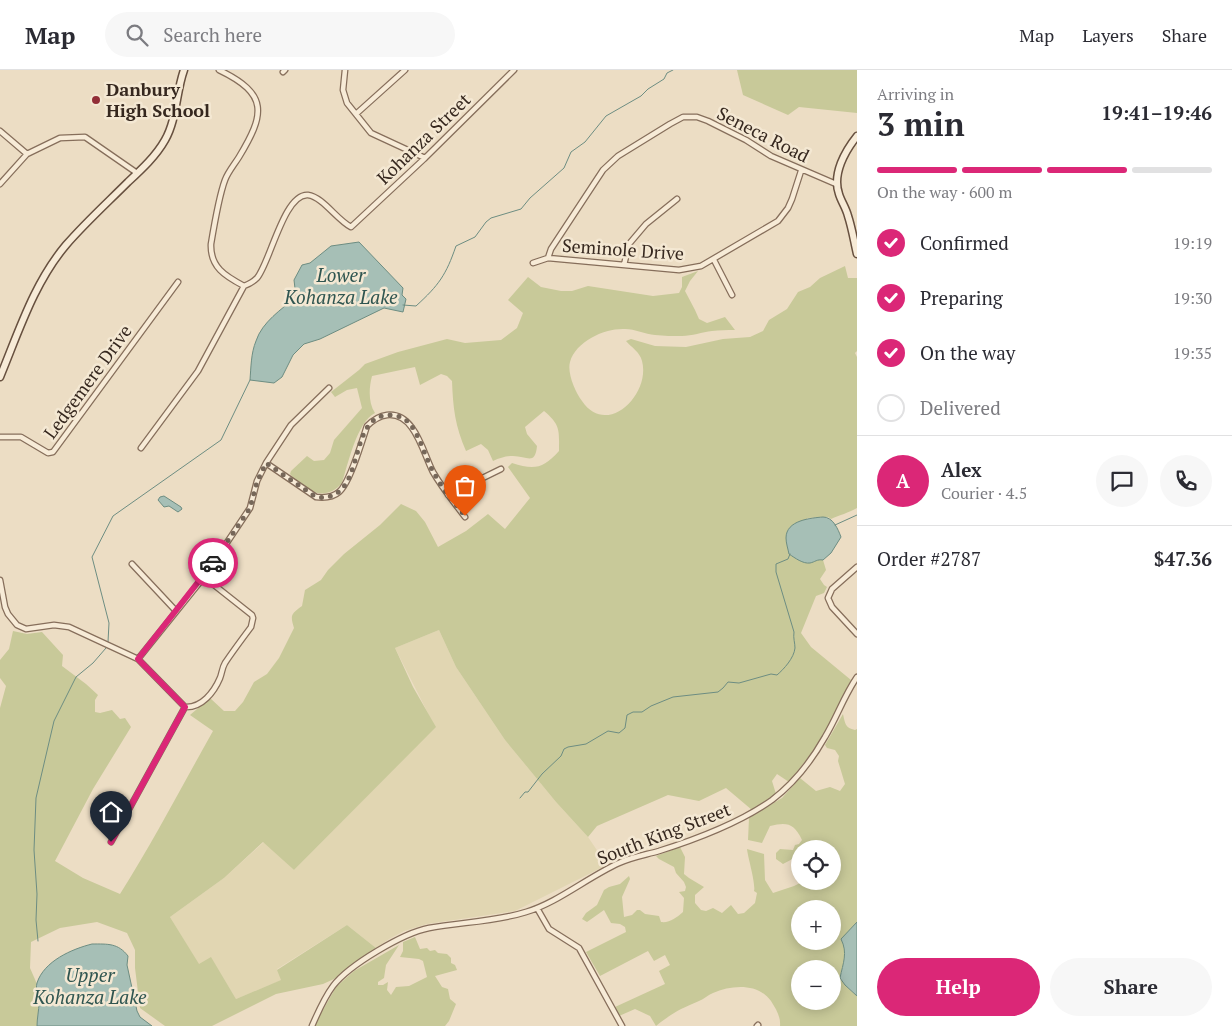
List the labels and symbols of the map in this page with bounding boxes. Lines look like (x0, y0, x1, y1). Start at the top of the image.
place label: Danbury High School (106, 77, 210, 122)
street label: Kohanza Street (371, 87, 476, 189)
marker: Danbury High School (90, 94, 102, 106)
street label: Seneca Road (713, 101, 814, 168)
street label: Seminole Drive (561, 233, 685, 265)
water label: Lower Kohanza Lake (283, 262, 398, 309)
street label: Ledgemere Drive (38, 320, 137, 443)
pin (444, 465, 486, 516)
courier (188, 538, 238, 588)
pin (90, 791, 132, 842)
street label: South King Street (593, 796, 734, 870)
water label: Upper Kohanza Lake (32, 962, 147, 1009)

